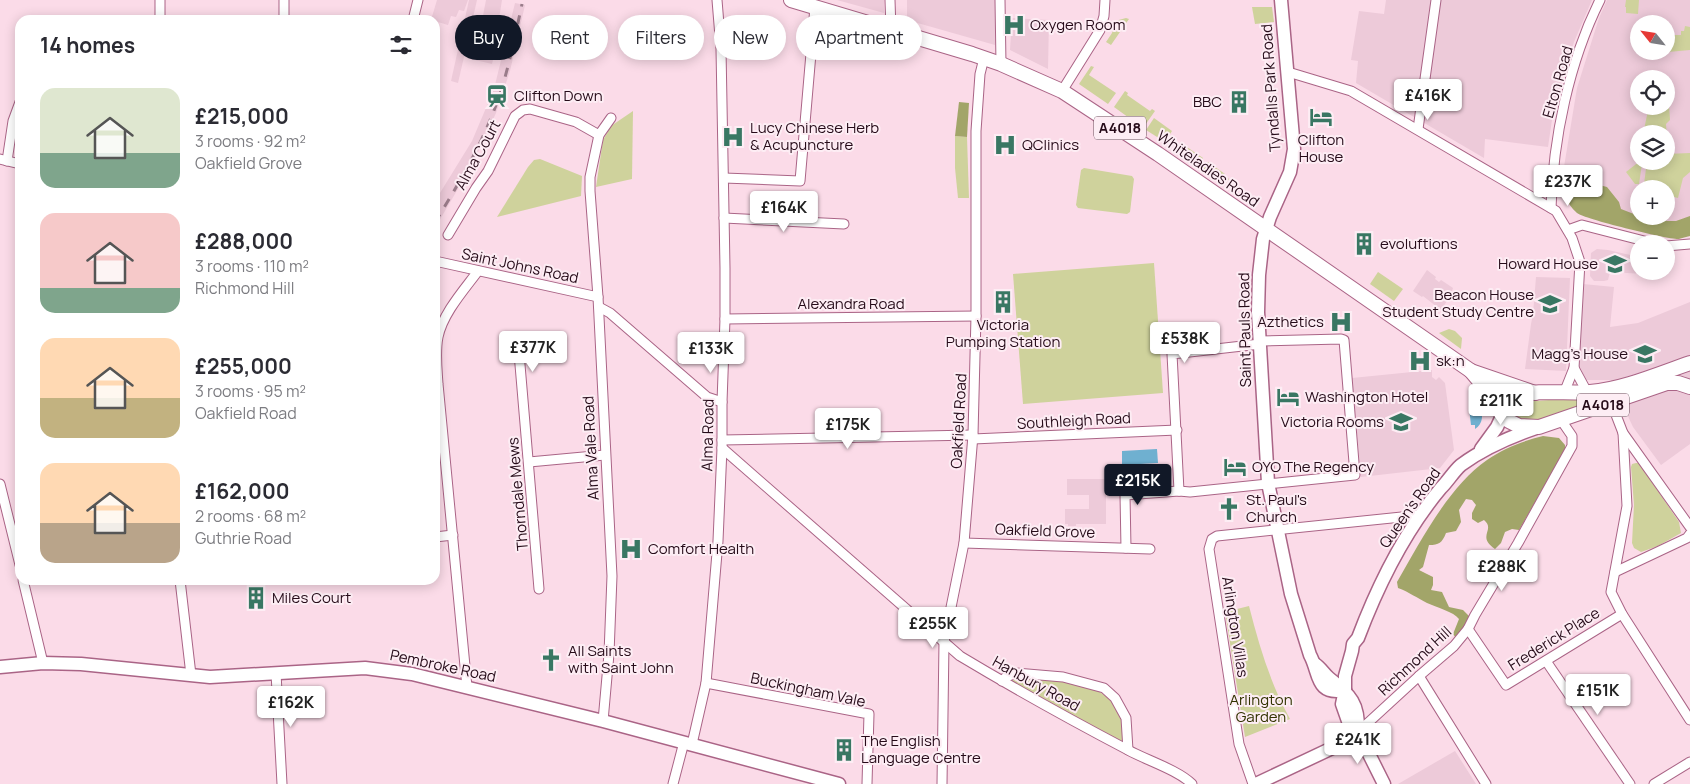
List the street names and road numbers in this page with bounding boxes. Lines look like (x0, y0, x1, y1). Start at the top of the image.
street label: Tyndalls Park Road (1256, 23, 1285, 153)
street label: Elton Road (1537, 43, 1578, 120)
street label: Alma Court (450, 116, 505, 194)
road number: A4018 (1094, 116, 1146, 140)
street label: Whiteladies Road (1153, 125, 1264, 212)
street label: Saint Johns Road (460, 243, 581, 288)
street label: Saint Pauls Road (1233, 272, 1256, 388)
street label: Alexandra Road (797, 293, 905, 314)
street label: Oakfield Road (946, 373, 971, 469)
road number: A4018 (1577, 394, 1629, 416)
street label: Alma Vale Road (577, 395, 604, 501)
street label: Alma Road (696, 399, 719, 471)
street label: Southleigh Road (1016, 407, 1131, 434)
street label: Thorndale Mews (502, 436, 533, 552)
street label: Queen's Road (1374, 463, 1445, 552)
street label: Oakfield Grove (995, 518, 1096, 543)
street label: Arlington Villas (1217, 575, 1254, 679)
street label: Frederick Place (1504, 602, 1604, 675)
street label: Richmond Hill (1373, 621, 1456, 700)
street label: Pembroke Road (388, 644, 498, 687)
street label: Hanbury Road (989, 651, 1084, 716)
street label: Buckingham Vale (749, 667, 868, 712)

